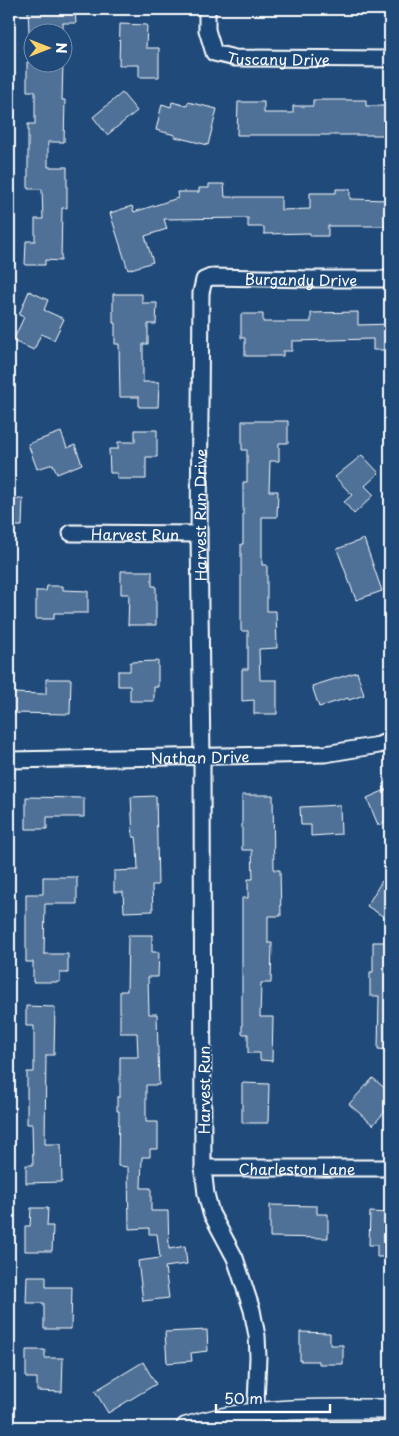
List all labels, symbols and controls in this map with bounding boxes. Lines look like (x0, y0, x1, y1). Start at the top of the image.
north arrow (22, 22, 72, 72)
text: N (51, 42, 72, 54)
street label: Tuscany Drive (225, 45, 330, 70)
street label: Burgandy Drive (244, 266, 357, 291)
street label: Harvest Run Drive (187, 449, 211, 582)
street label: Harvest Run (91, 522, 179, 545)
street label: Nathan Drive (150, 744, 250, 769)
street label: Harvest Run (192, 1046, 215, 1134)
street label: Charleston Lane (238, 1157, 356, 1180)
scale bar (216, 1381, 330, 1413)
text: 50 m (224, 1386, 263, 1409)

